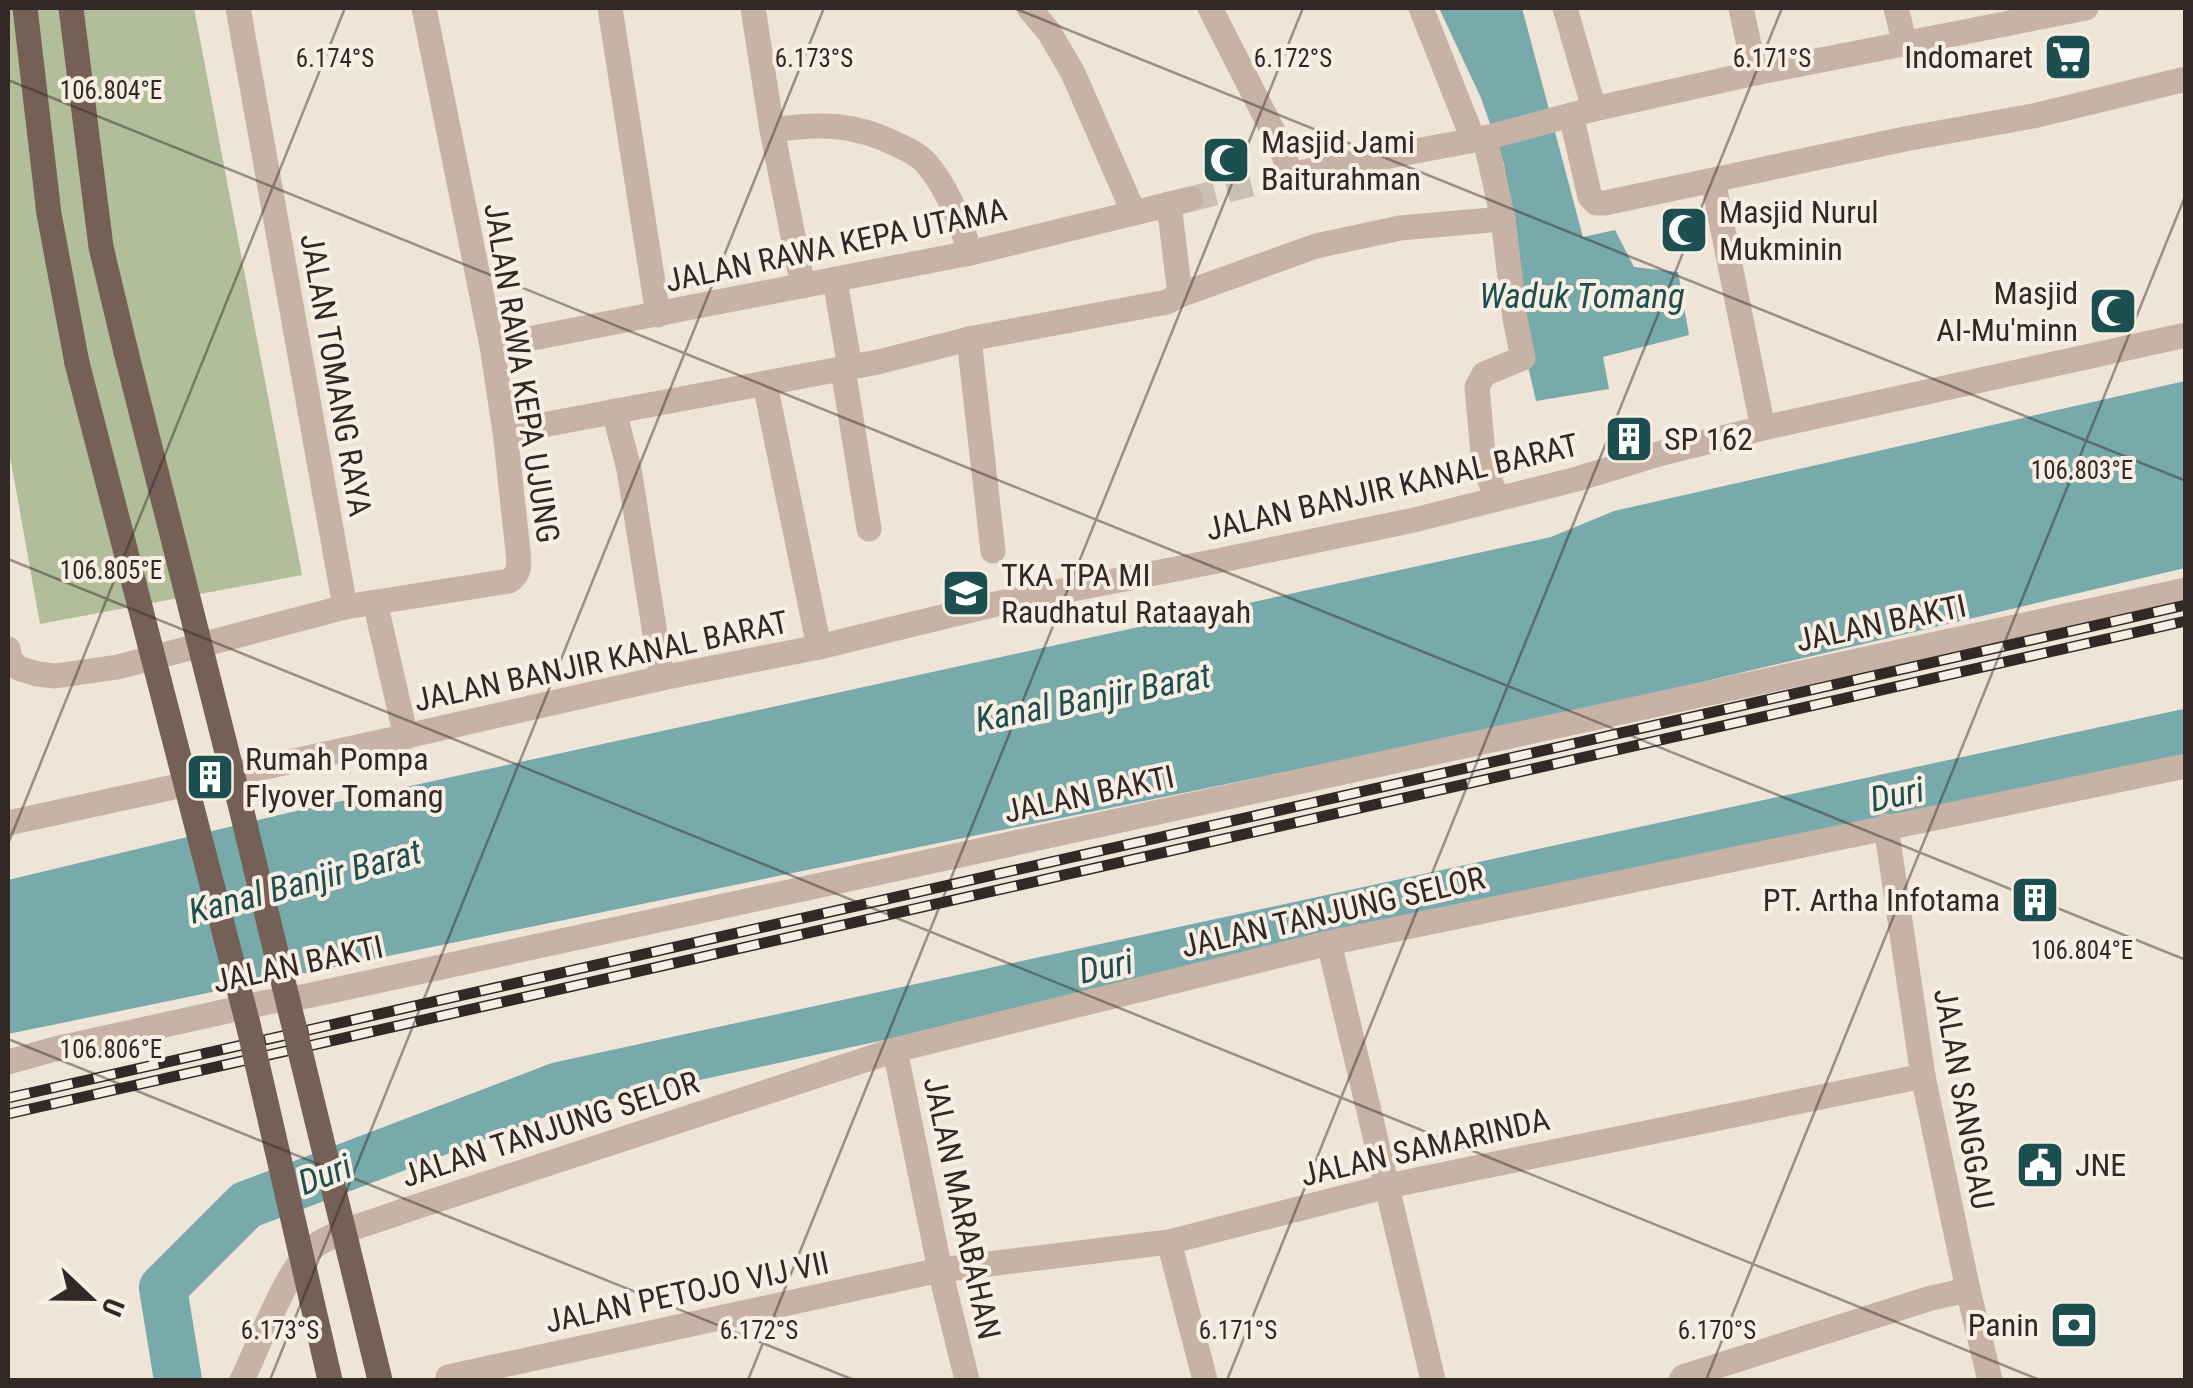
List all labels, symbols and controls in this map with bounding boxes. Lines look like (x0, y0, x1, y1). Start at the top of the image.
supermarket icon: Indomaret (2042, 31, 2094, 83)
place label: Indomaret (1904, 38, 2033, 76)
text: 6.174°S (296, 44, 374, 73)
text: 6.173°S (775, 44, 853, 73)
text: 6.172°S (1254, 44, 1332, 73)
text: 6.171°S (1733, 44, 1811, 73)
text: 106.804°E (60, 76, 162, 105)
place label: Masjid Jami Baiturahman (1261, 123, 1421, 198)
mosque icon: Masjid Jami Baiturahman (1200, 134, 1252, 186)
street label: JALAN RAWA KEPA UTAMA (662, 190, 1010, 300)
place label: Masjid Nurul Mukminin (1719, 193, 1879, 268)
street label: JALAN RAWA KEPA UJUNG (476, 200, 568, 546)
mosque icon: Masjid Nurul Mukminin (1658, 204, 1710, 256)
street label: JALAN TOMANG RAYA (292, 231, 380, 519)
place label: Masjid AI-Mu'minn (1936, 274, 2078, 349)
water label: Waduk Tomang (1479, 276, 1685, 317)
mosque icon: Masjid AI-Mu'minn (2087, 285, 2139, 337)
building icon: SP 162 (1603, 413, 1655, 465)
place label: SP 162 (1664, 420, 1753, 458)
street label: JALAN BANJIR KANAL BARAT (1202, 426, 1582, 548)
text: 106.803°E (2031, 456, 2133, 485)
text: 106.805°E (60, 556, 162, 585)
place label: TKA TPA MI Raudhatul Rataayah (1001, 556, 1251, 631)
school or university icon: TKA TPA MI Raudhatul Rataayah (940, 567, 992, 619)
street label: JALAN BAKTI (1793, 586, 1969, 660)
street label: JALAN BANJIR KANAL BARAT (411, 603, 791, 719)
water label: Kanal Banjir Barat (972, 655, 1215, 741)
place label: Rumah Pompa Flyover Tomang (245, 740, 443, 815)
building icon: Rumah Pompa Flyover Tomang (184, 751, 236, 803)
street label: JALAN BAKTI (1001, 757, 1177, 831)
water label: Duri (1866, 769, 1928, 821)
water label: Kanal Banjir Barat (184, 831, 427, 933)
street label: JALAN TANJUNG SELOR (1178, 859, 1488, 965)
building icon: PT. Artha Infotama (2009, 874, 2061, 926)
place label: PT. Artha Infotama (1763, 881, 2000, 919)
street label: JALAN BAKTI (210, 927, 386, 1001)
text: 106.804°E (2031, 936, 2133, 965)
water label: Duri (1075, 941, 1137, 993)
street label: JALAN SANGGAU (1926, 986, 2002, 1212)
text: 106.806°E (60, 1035, 162, 1064)
street label: JALAN TANJUNG SELOR (397, 1063, 703, 1195)
street label: JALAN MARABAHAN (916, 1073, 1008, 1343)
street label: JALAN SAMARINDA (1297, 1100, 1553, 1194)
public building icon: JNE (2014, 1139, 2066, 1191)
water label: Duri (292, 1146, 358, 1204)
place label: JNE (2075, 1146, 2126, 1184)
street label: JALAN PETOJO VIJ VII (542, 1243, 832, 1341)
north arrow (40, 1248, 140, 1348)
text: U (94, 1294, 131, 1321)
bank icon: Panin (2048, 1299, 2100, 1351)
place label: Panin (1968, 1306, 2039, 1344)
text: 6.173°S (241, 1316, 319, 1345)
text: 6.172°S (720, 1316, 798, 1345)
text: 6.171°S (1199, 1316, 1277, 1345)
text: 6.170°S (1678, 1316, 1756, 1345)

